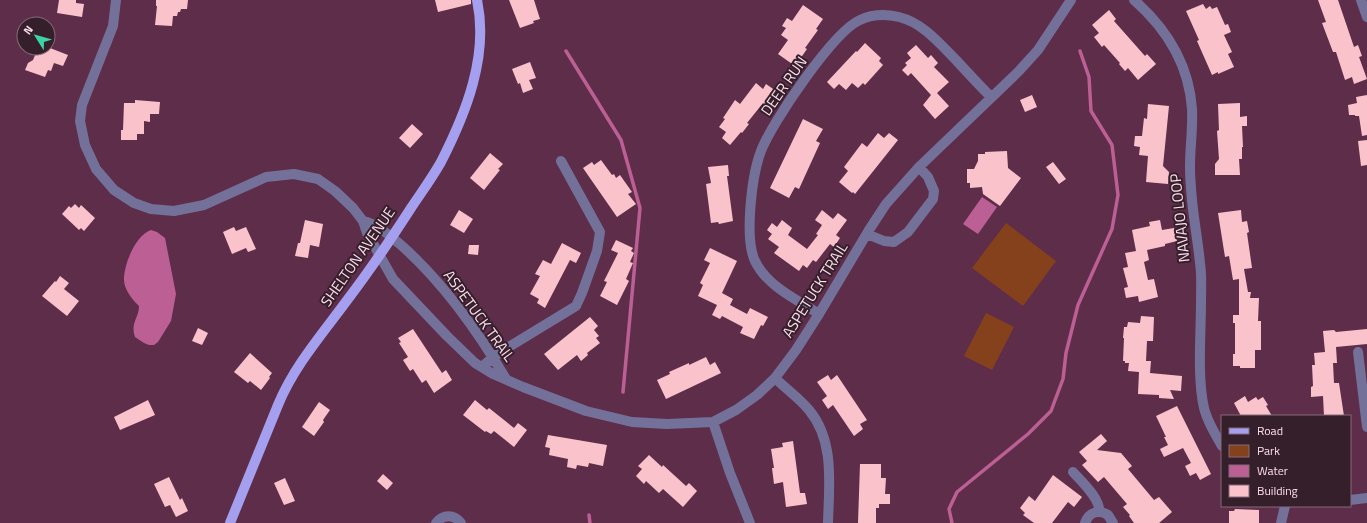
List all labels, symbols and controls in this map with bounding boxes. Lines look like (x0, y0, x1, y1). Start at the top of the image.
north arrow (16, 16, 56, 56)
text: N (19, 22, 37, 38)
street label: DEER RUN (755, 51, 812, 120)
street label: NAVAJO LOOP (1163, 173, 1196, 263)
street label: SHELTON AVENUE (315, 202, 401, 311)
street label: ASPETUCK TRAIL (776, 238, 853, 342)
street label: ASPETUCK TRAIL (438, 265, 521, 366)
legend (1221, 415, 1351, 507)
text: Road (1257, 421, 1283, 440)
text: Park (1257, 441, 1280, 460)
text: Water (1257, 461, 1288, 480)
text: Building (1257, 481, 1298, 500)

